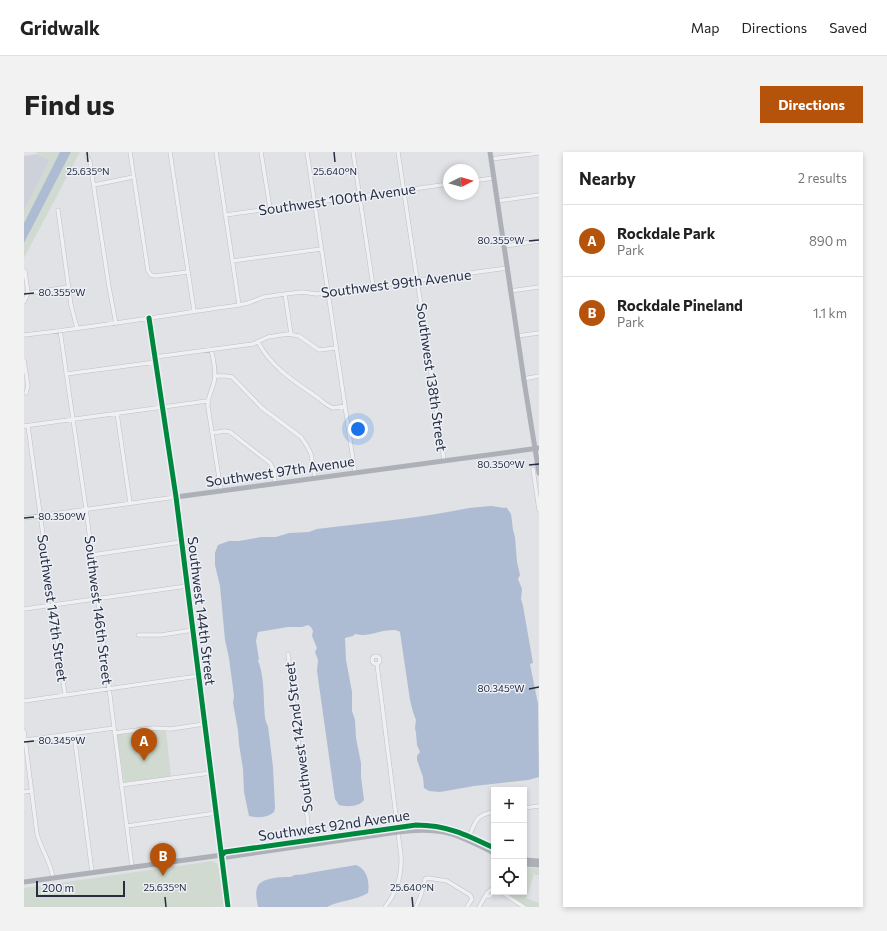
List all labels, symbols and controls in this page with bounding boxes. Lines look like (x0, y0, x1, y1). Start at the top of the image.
text: Gridwalk (20, 16, 100, 39)
text: Map (691, 19, 720, 36)
text: Directions (742, 19, 807, 36)
text: Saved (829, 19, 867, 36)
button: Directions (760, 86, 863, 123)
text: Find us (24, 87, 115, 121)
north arrow (443, 164, 479, 200)
text: 25.635°N (66, 165, 110, 177)
text: 25.640°N (313, 165, 357, 177)
text: Nearby (579, 168, 636, 189)
text: 2 results (798, 170, 847, 186)
street label: Southwest 100th Avenue (257, 180, 417, 218)
text: Rockdale Park (617, 224, 715, 242)
text: A (587, 233, 597, 249)
text: 890 m (809, 233, 847, 249)
text: 80.355°W (478, 234, 524, 246)
text: Park (617, 242, 644, 258)
street label: Southwest 99th Avenue (320, 265, 472, 301)
text: 80.355°W (39, 286, 85, 298)
text: Rockdale Pineland (617, 296, 743, 314)
street label: Southwest 138th Street (413, 302, 451, 453)
text: B (588, 305, 596, 321)
text: 1.1 km (813, 305, 847, 321)
text: Park (617, 314, 644, 330)
your location (348, 419, 368, 439)
street label: Southwest 97th Avenue (205, 452, 355, 490)
text: 80.350°W (477, 458, 525, 470)
text: 80.350°W (38, 510, 86, 522)
street label: Southwest 147th Street (34, 533, 72, 683)
street label: Southwest 146th Street (81, 535, 117, 686)
street label: Southwest 144th Street (184, 536, 220, 687)
street label: Southwest 142nd Street (280, 661, 316, 813)
text: 80.345°W (477, 682, 525, 694)
pin: A (131, 728, 157, 761)
text: 80.345°W (38, 734, 86, 746)
map controls (491, 787, 527, 895)
button: + (491, 787, 527, 823)
street label: Southwest 92nd Avenue (257, 806, 411, 844)
button: − (491, 823, 527, 859)
pin: B (150, 843, 176, 876)
button: locate (491, 859, 527, 895)
scale bar (36, 879, 125, 898)
text: 200 m (42, 881, 74, 894)
text: 25.635°N (143, 881, 187, 893)
text: 25.640°N (390, 881, 434, 893)

